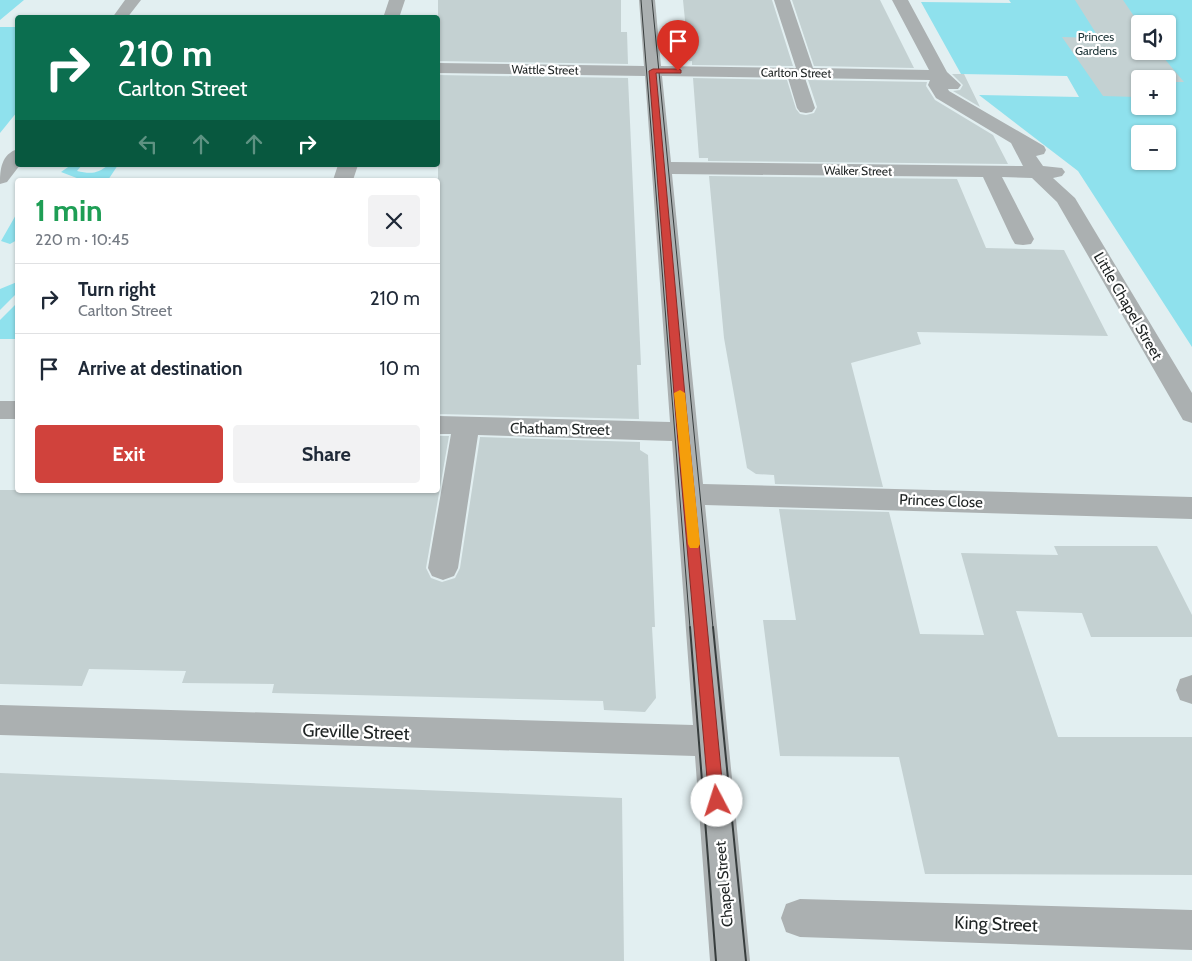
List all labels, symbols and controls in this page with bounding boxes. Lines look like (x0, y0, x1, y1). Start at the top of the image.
map controls (1131, 15, 1176, 170)
button: sound (1131, 15, 1176, 60)
pin (657, 20, 699, 71)
icon: arrive (664, 27, 692, 55)
park label: Princes Gardens (1075, 29, 1117, 58)
text: 210 m (118, 32, 212, 75)
icon: right (35, 35, 100, 100)
street label: Wattle Street (511, 61, 579, 78)
street label: Carlton Street (761, 64, 831, 81)
button: + (1131, 70, 1176, 115)
text: Carlton Street (118, 75, 247, 102)
button: − (1131, 125, 1176, 170)
icon: left (134, 130, 162, 158)
icon: ahead (187, 130, 215, 158)
icon: ahead (240, 130, 268, 158)
icon: right (293, 130, 321, 158)
street label: Walker Street (824, 162, 892, 179)
text: 1 min (35, 192, 103, 229)
button: close (368, 195, 420, 247)
text: 220 m · 10:45 (35, 230, 129, 249)
street label: Little Chapel Street (1090, 249, 1166, 363)
text: Turn right (78, 278, 156, 301)
icon: right (35, 285, 63, 313)
text: 210 m (370, 287, 420, 310)
text: Carlton Street (78, 301, 172, 320)
icon: arrive (35, 355, 63, 383)
text: Arrive at destination (78, 357, 242, 380)
text: 10 m (380, 357, 420, 380)
street label: Chatham Street (510, 419, 610, 439)
button: Exit (35, 425, 223, 483)
button: Share (233, 425, 420, 483)
street label: Princes Close (899, 491, 983, 511)
street label: Greville Street (302, 719, 410, 745)
position arrow (690, 774, 742, 826)
street label: Chapel Street (711, 840, 737, 928)
street label: King Street (954, 912, 1038, 936)

